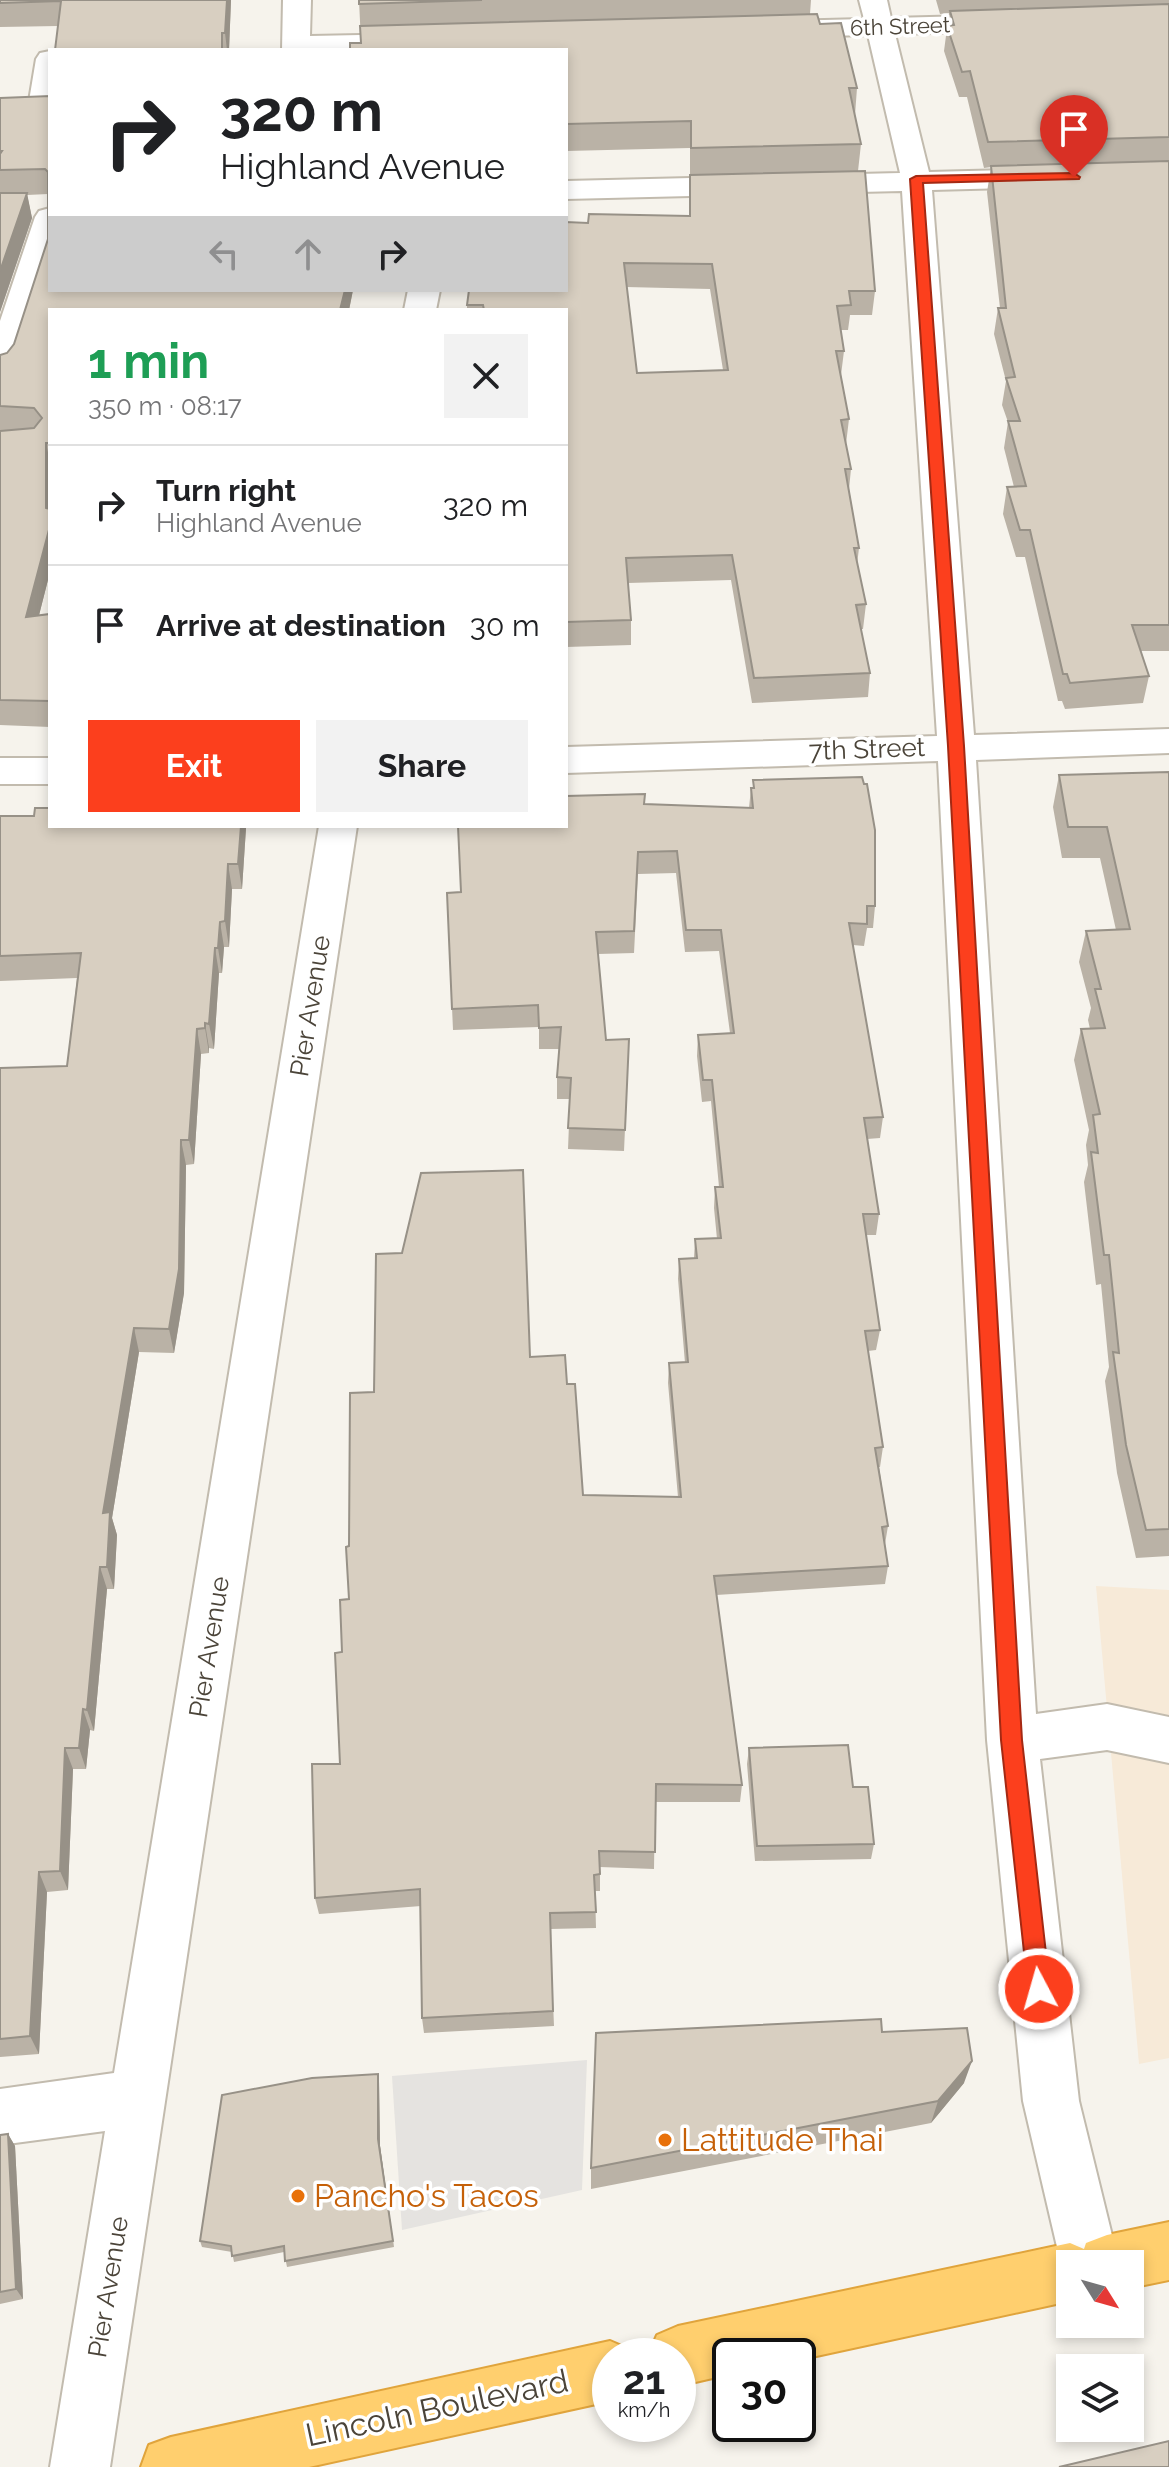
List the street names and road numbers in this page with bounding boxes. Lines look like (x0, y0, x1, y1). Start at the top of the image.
street label: 6th Street (850, 11, 951, 41)
street label: 7th Street (808, 732, 926, 766)
street label: Pier Avenue (284, 933, 336, 1079)
street label: Pier Avenue (183, 1574, 235, 1720)
street label: Pier Avenue (82, 2214, 134, 2360)
street label: Lincoln Boulevard (302, 2362, 572, 2453)

